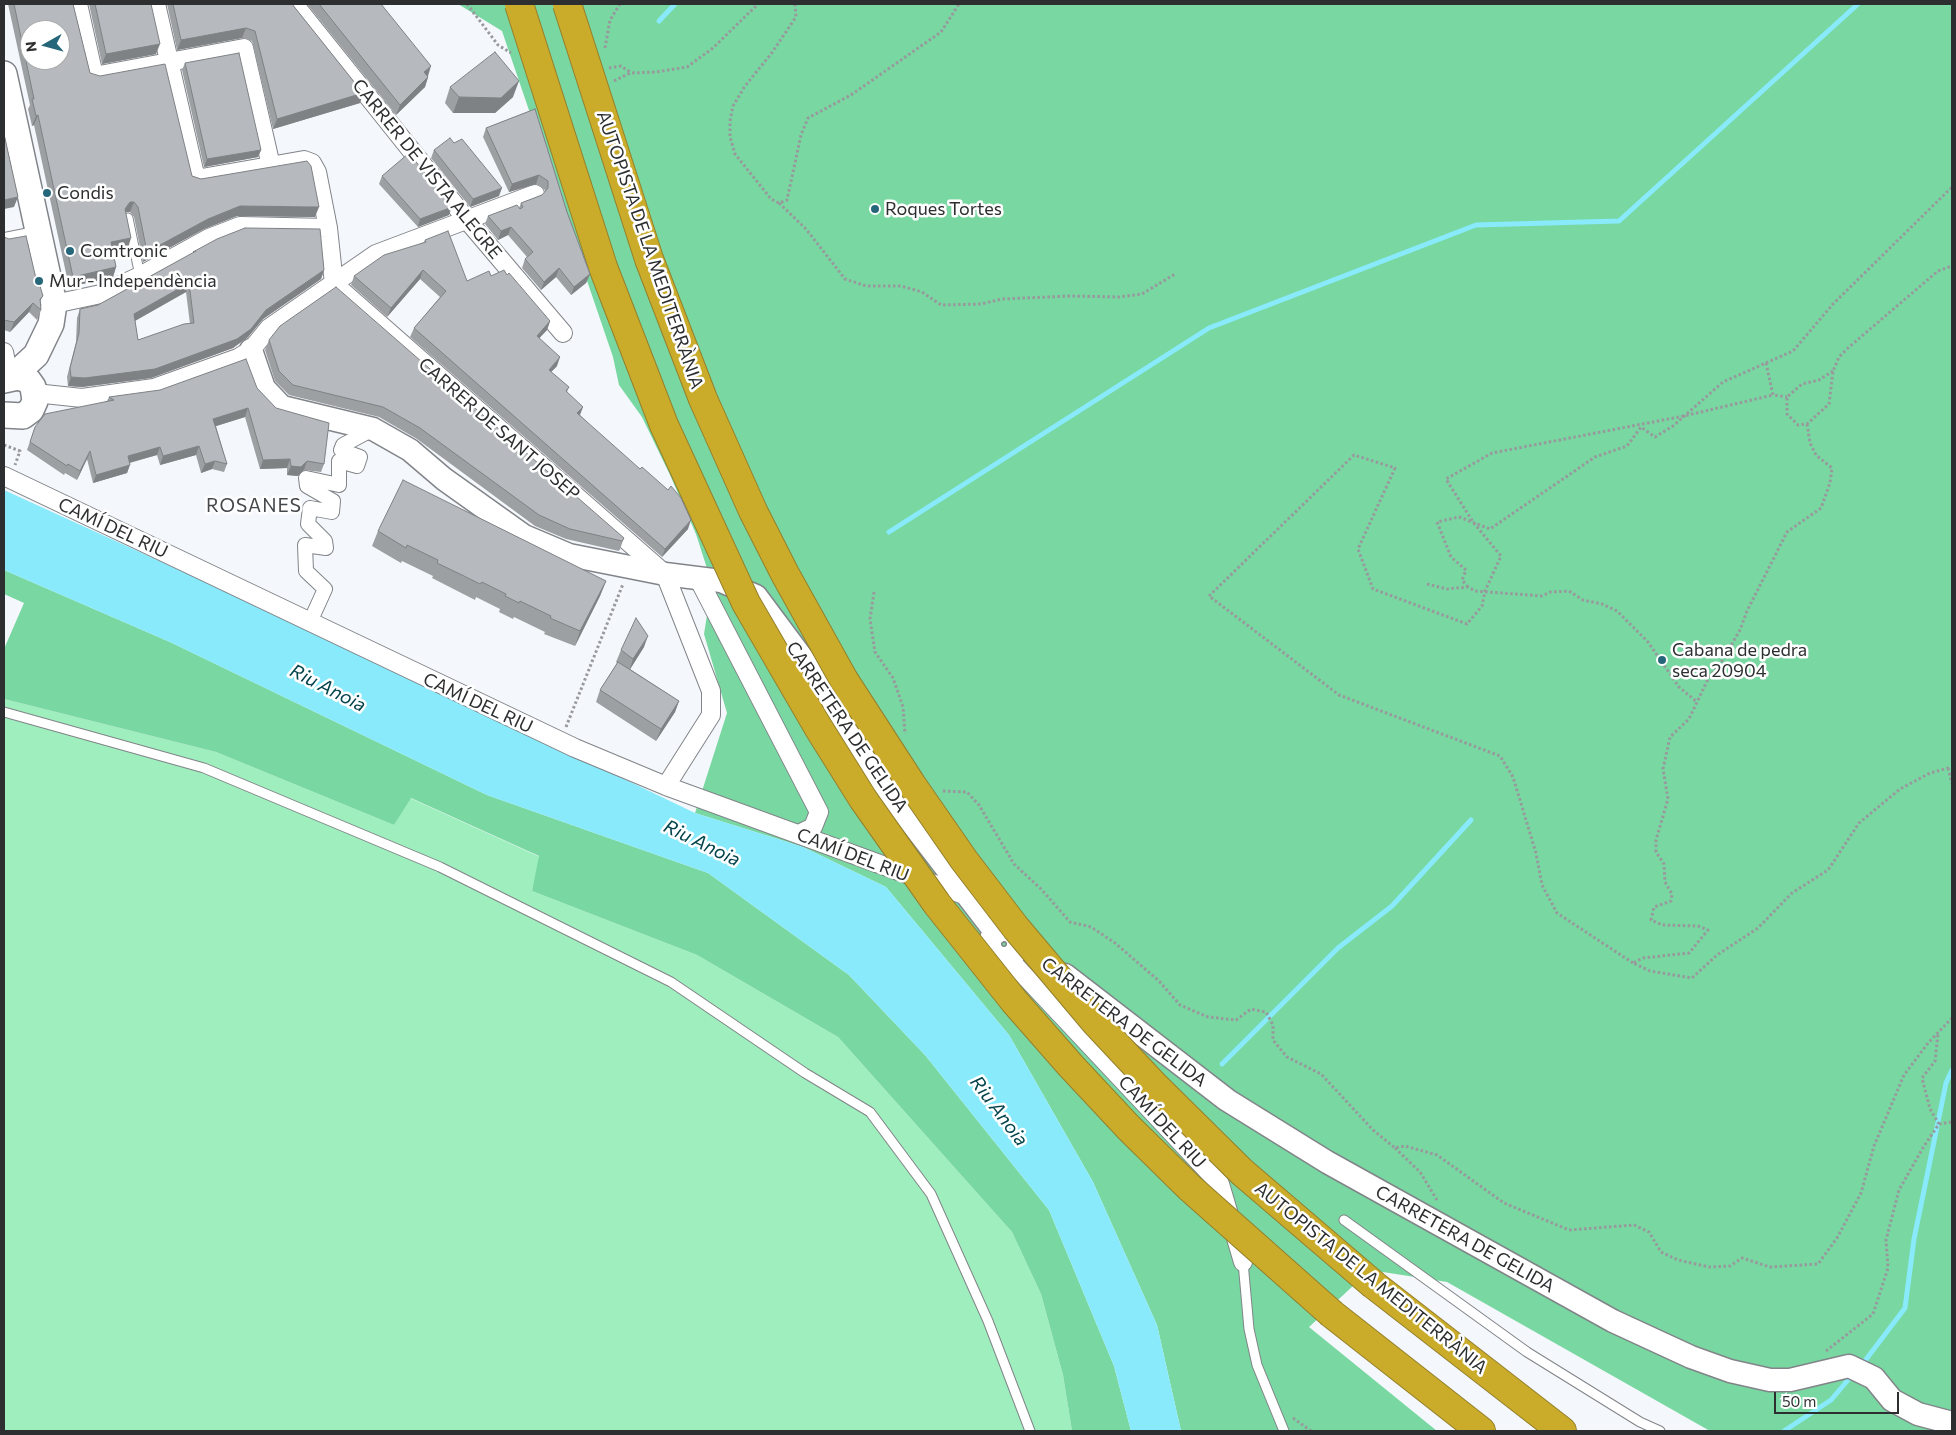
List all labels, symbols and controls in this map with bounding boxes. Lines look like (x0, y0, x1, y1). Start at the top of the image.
north arrow (20, 20, 70, 70)
text: N (22, 41, 40, 53)
street label: CARRER DE VISTA ALEGRE (348, 75, 506, 263)
street label: AUTOPISTA DE LA MEDITERRÀNIA (592, 108, 708, 392)
place label: Condis (57, 182, 114, 204)
marker: Condis (41, 187, 53, 199)
place label: Roques Tortes (885, 198, 1002, 220)
marker: Roques Tortes (869, 203, 881, 215)
place label: Comtronic (80, 240, 168, 262)
marker: Comtronic (64, 245, 76, 257)
place label: Mur - Independència (49, 270, 217, 292)
marker: Mur - Independència (33, 275, 45, 287)
street label: CARRER DE SANT JOSEP (414, 353, 584, 505)
street label: CAMÍ DEL RIU (55, 493, 171, 563)
district label: ROSANES (205, 495, 303, 517)
street label: CARRETERA DE GELIDA (782, 637, 912, 817)
place label: Cabana de pedra seca 20904 (1672, 639, 1807, 682)
marker: Cabana de pedra seca 20904 (1656, 654, 1668, 666)
water label: Riu Anoia (286, 659, 370, 717)
street label: CAMÍ DEL RIU (420, 668, 536, 738)
water label: Riu Anoia (660, 815, 744, 871)
street label: CAMÍ DEL RIU (794, 824, 912, 886)
street label: CARRETERA DE GELIDA (1037, 953, 1211, 1091)
water label: Riu Anoia (965, 1071, 1033, 1151)
street label: CAMÍ DEL RIU (1114, 1071, 1210, 1173)
street label: AUTOPISTA DE LA MEDITERRÀNIA (1250, 1177, 1492, 1379)
street label: CARRETERA DE GELIDA (1372, 1181, 1558, 1297)
scale bar (1776, 1382, 1901, 1414)
text: 50 m (1782, 1392, 1816, 1410)

